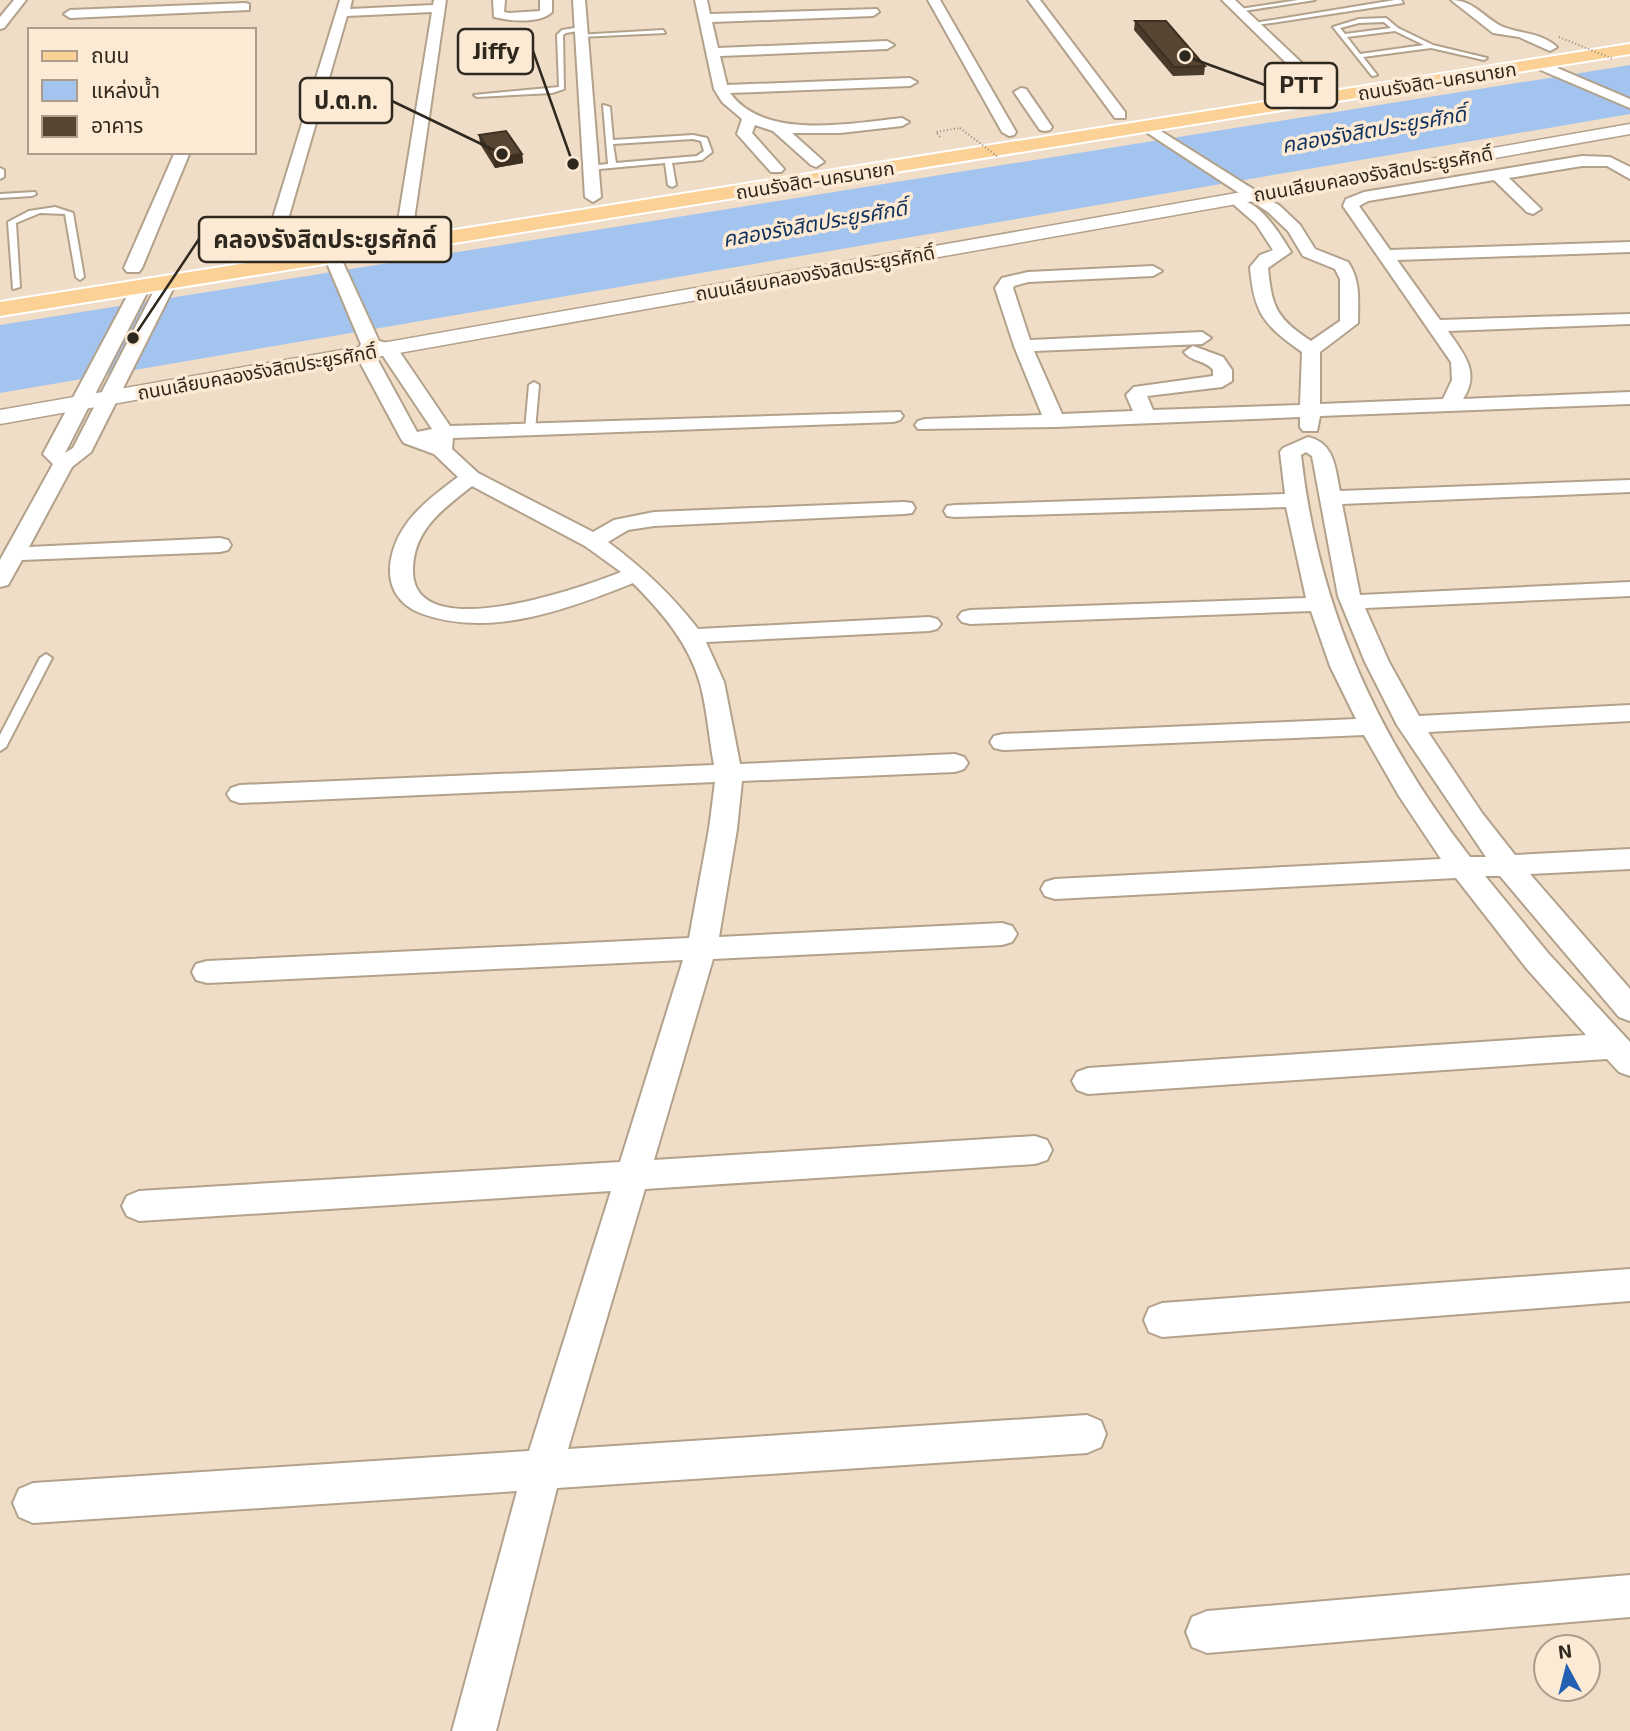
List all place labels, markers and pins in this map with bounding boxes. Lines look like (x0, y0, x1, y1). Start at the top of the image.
callout: Jiffy (458, 29, 533, 74)
callout: PTT (1265, 63, 1337, 108)
callout: ป.ต.ท. (300, 78, 392, 123)
callout: คลองรังสิตประยูรศักดิ์ (199, 217, 451, 262)

